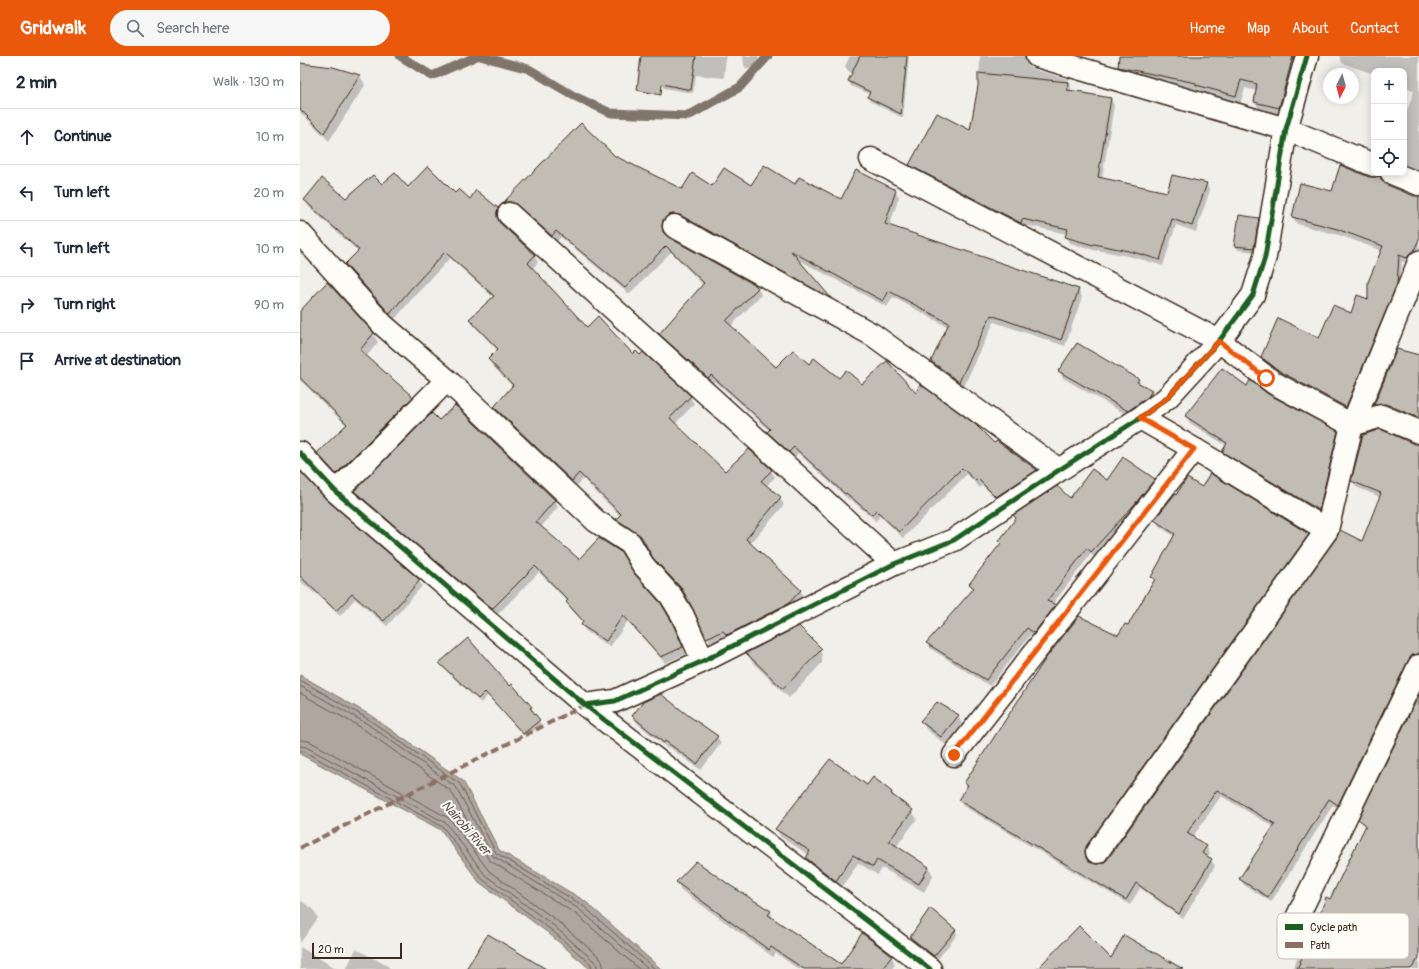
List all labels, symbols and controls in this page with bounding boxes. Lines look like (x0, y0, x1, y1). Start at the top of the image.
search box (110, 10, 390, 46)
text: Gridwalk (20, 16, 86, 40)
icon: search (124, 17, 146, 39)
text: Search here (156, 19, 229, 38)
text: Home (1190, 20, 1225, 37)
text: Map (1247, 20, 1270, 37)
text: About (1292, 20, 1328, 37)
text: Contact (1350, 20, 1399, 37)
north arrow (1323, 68, 1359, 104)
map controls (1371, 68, 1407, 176)
button: + (1371, 68, 1407, 104)
text: 2 min (16, 72, 57, 93)
text: Walk · 130 m (213, 74, 284, 90)
button: − (1371, 104, 1407, 140)
icon: ahead (16, 126, 38, 148)
text: Continue (54, 127, 112, 146)
text: 10 m (256, 129, 284, 145)
button: locate (1371, 140, 1407, 176)
icon: left (16, 182, 38, 204)
text: Turn left (54, 183, 110, 202)
text: 20 m (253, 185, 284, 201)
icon: left (16, 238, 38, 260)
text: Turn left (54, 239, 110, 258)
text: 10 m (256, 241, 284, 257)
icon: right (16, 294, 38, 316)
text: Turn right (54, 295, 115, 314)
text: 90 m (254, 297, 284, 313)
icon: arrive (16, 350, 38, 372)
text: Arrive at destination (54, 351, 181, 370)
route start (1257, 369, 1275, 387)
route end (945, 746, 963, 764)
water label: Nairobi River (438, 797, 496, 860)
legend (1277, 913, 1409, 959)
text: Cycle path (1310, 921, 1357, 934)
text: Path (1310, 939, 1330, 952)
scale bar (312, 941, 402, 960)
text: 20 m (318, 943, 344, 956)

